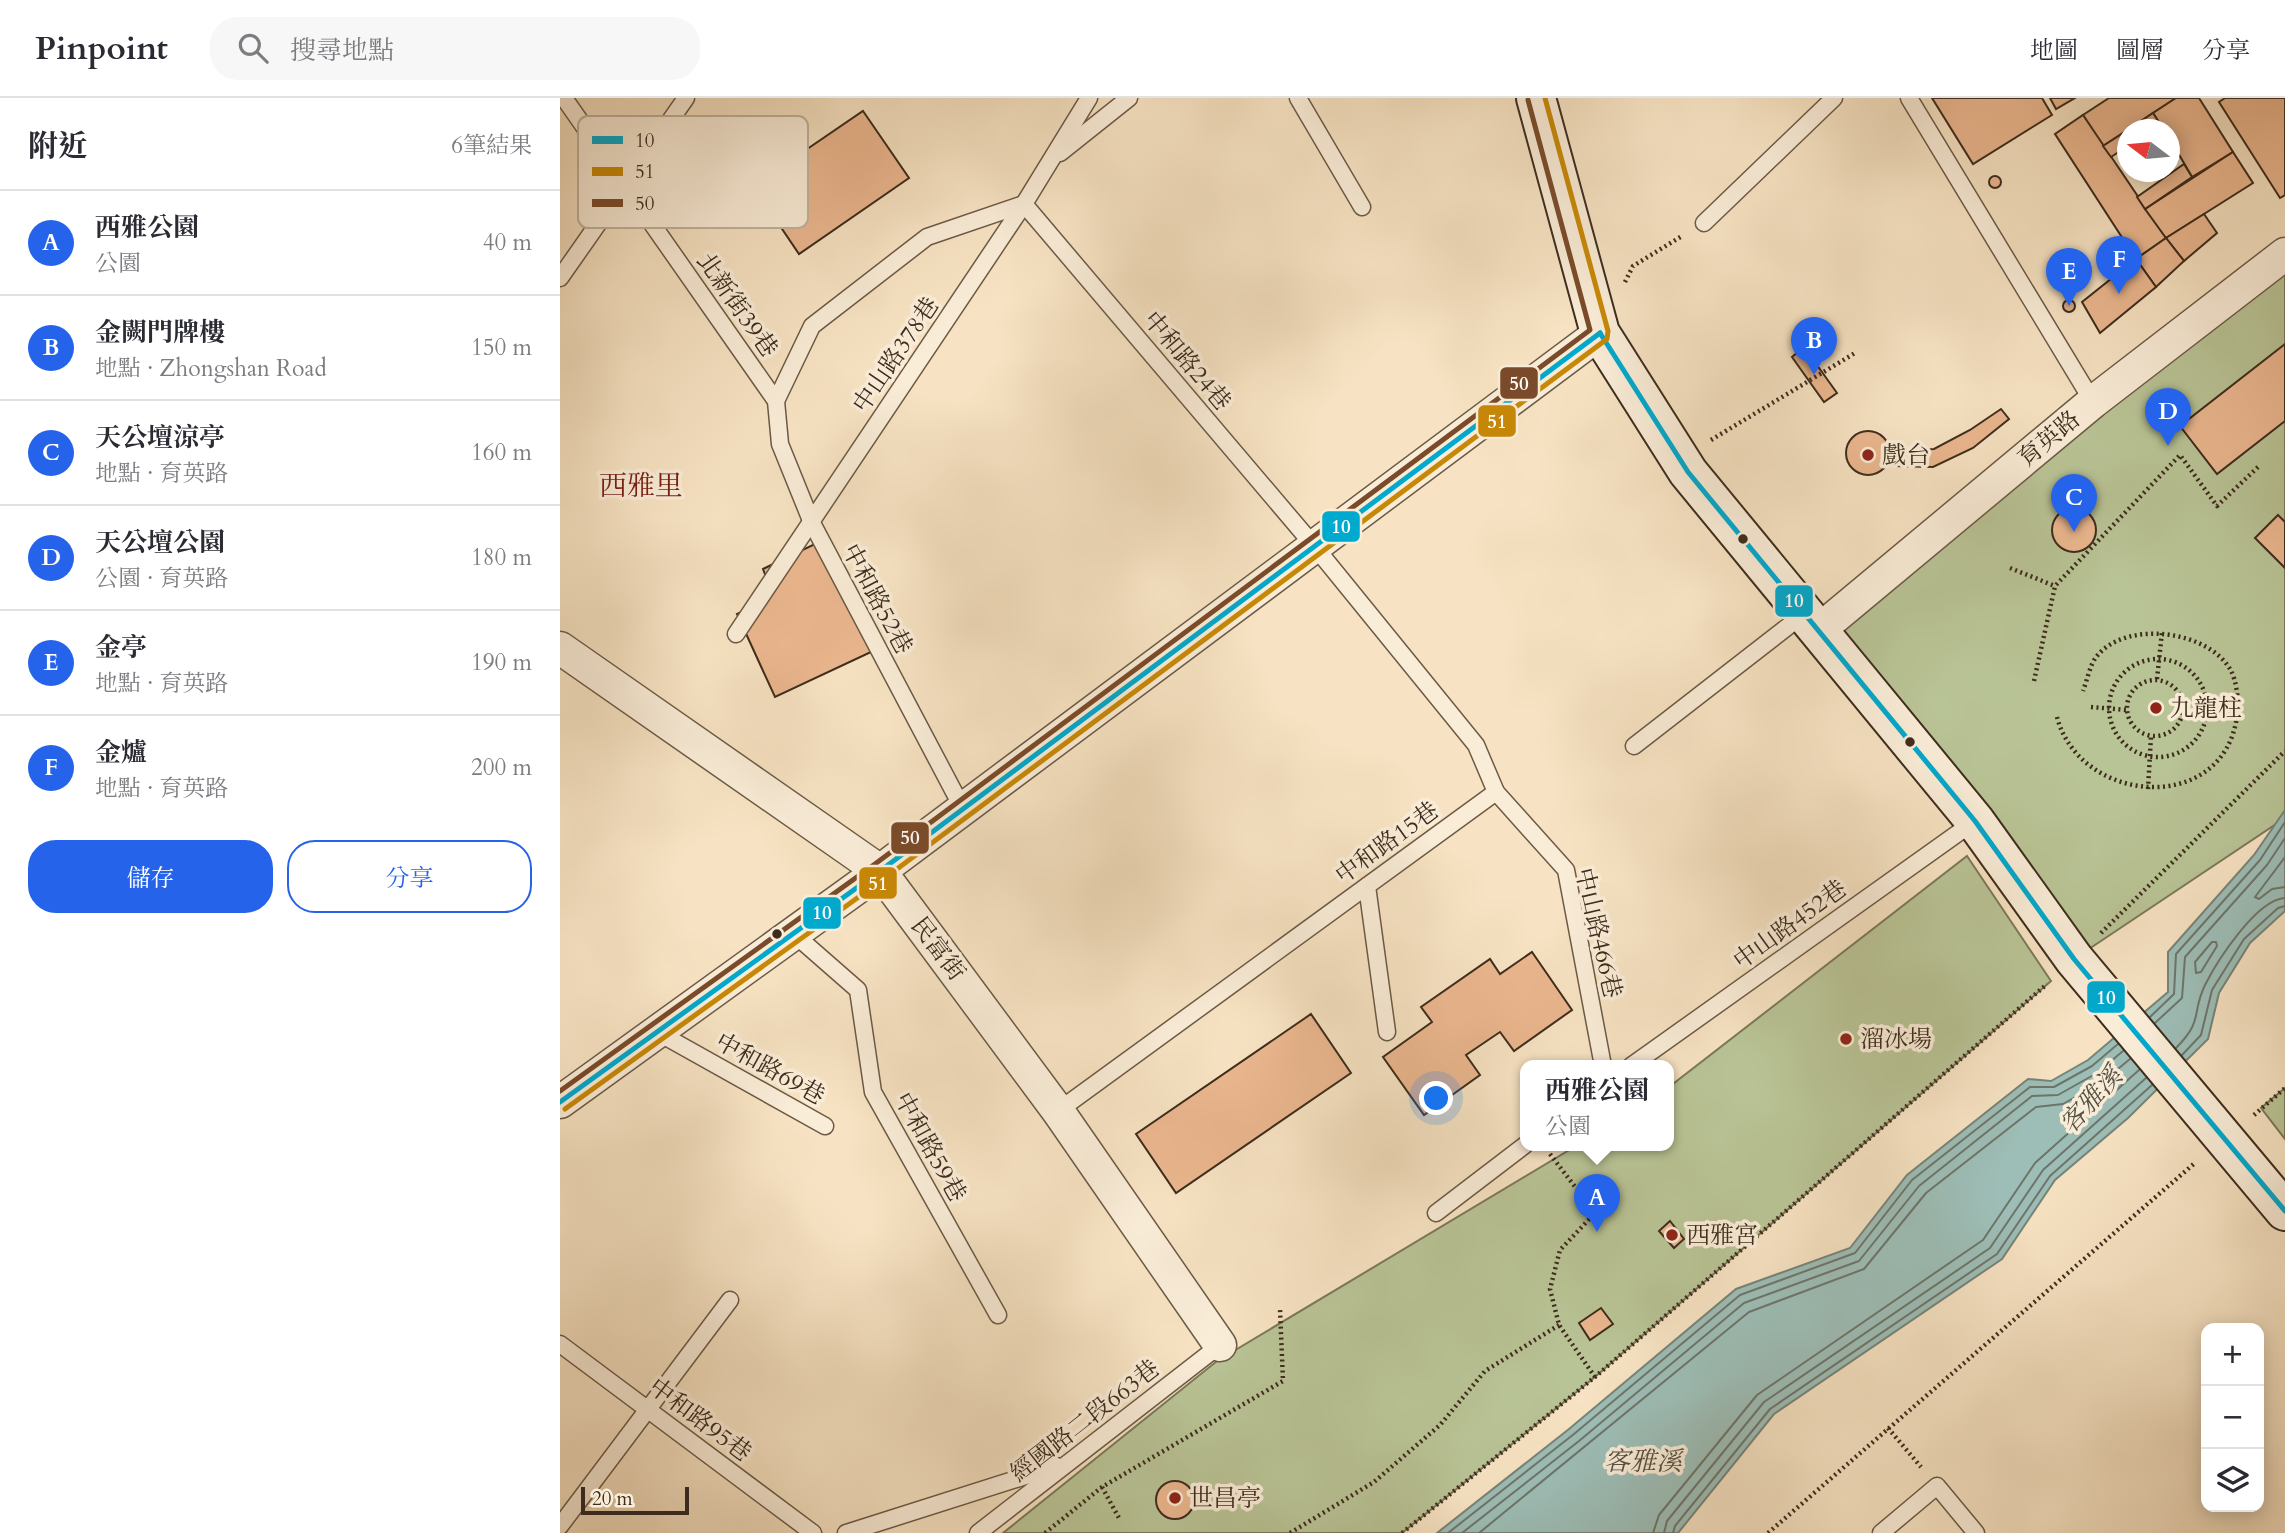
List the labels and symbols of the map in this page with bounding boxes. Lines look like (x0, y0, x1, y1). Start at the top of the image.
legend (578, 116, 808, 228)
north arrow (2117, 119, 2180, 182)
text: 10 (635, 128, 655, 154)
text: 51 (635, 159, 654, 185)
text: 50 (635, 191, 655, 217)
pin: F (2096, 236, 2142, 294)
street label: 北新街39巷 (689, 246, 785, 364)
pin: E (2046, 248, 2092, 306)
street label: 中山路378巷 (845, 291, 947, 419)
street label: 中和路24巷 (1136, 304, 1238, 418)
pin: B (1791, 317, 1837, 375)
line badge: 50 (1499, 366, 1539, 400)
text: 50 (1509, 371, 1529, 397)
pin: D (2145, 388, 2191, 446)
street label: 育英路 (2011, 403, 2087, 475)
line badge: 51 (1477, 404, 1517, 438)
text: 51 (1487, 409, 1507, 435)
place label: 戲台 (1882, 439, 1930, 472)
marker: 戲台 (1860, 447, 1876, 463)
district label: 西雅里 (599, 467, 683, 505)
pin: C (2051, 474, 2097, 532)
line badge: 10 (1321, 510, 1361, 543)
text: 10 (1331, 514, 1351, 540)
unlabelled marker (1736, 532, 1750, 546)
street label: 中和路52巷 (834, 538, 920, 660)
line badge: 10 (1774, 584, 1814, 618)
text: 10 (1784, 588, 1804, 614)
place label: 九龍柱 (2170, 692, 2242, 725)
marker: 九龍柱 (2148, 700, 2164, 716)
unlabelled marker (1903, 735, 1917, 749)
street label: 中和路15巷 (1329, 794, 1445, 892)
line badge: 50 (890, 821, 930, 855)
text: 50 (900, 825, 920, 851)
street label: 中山路466巷 (1567, 865, 1629, 1001)
line badge: 51 (858, 866, 898, 900)
text: 51 (868, 871, 888, 897)
street label: 中山路452巷 (1727, 873, 1853, 977)
line badge: 10 (802, 896, 842, 930)
text: 10 (812, 900, 832, 926)
street label: 民富街 (903, 910, 973, 988)
unlabelled marker (770, 927, 784, 941)
line badge: 10 (2086, 980, 2126, 1014)
text: 10 (2096, 985, 2116, 1011)
place label: 溜冰場 (1860, 1023, 1932, 1056)
street label: 中和路69巷 (709, 1025, 831, 1113)
marker: 溜冰場 (1838, 1031, 1854, 1047)
water label: 客雅溪 (2052, 1057, 2132, 1141)
your location (1419, 1081, 1453, 1115)
street label: 中和路59巷 (886, 1086, 974, 1208)
pin: A (1574, 1174, 1620, 1232)
place label: 西雅宮 (1686, 1219, 1758, 1252)
marker: 西雅宮 (1664, 1227, 1680, 1243)
street label: 經國路二段663巷 (1004, 1352, 1166, 1490)
street label: 中和路95巷 (642, 1371, 758, 1469)
water label: 客雅溪 (1604, 1444, 1685, 1479)
place label: 世昌亭 (1189, 1482, 1261, 1515)
scale bar (581, 1484, 690, 1516)
marker: 世昌亭 (1167, 1490, 1183, 1506)

